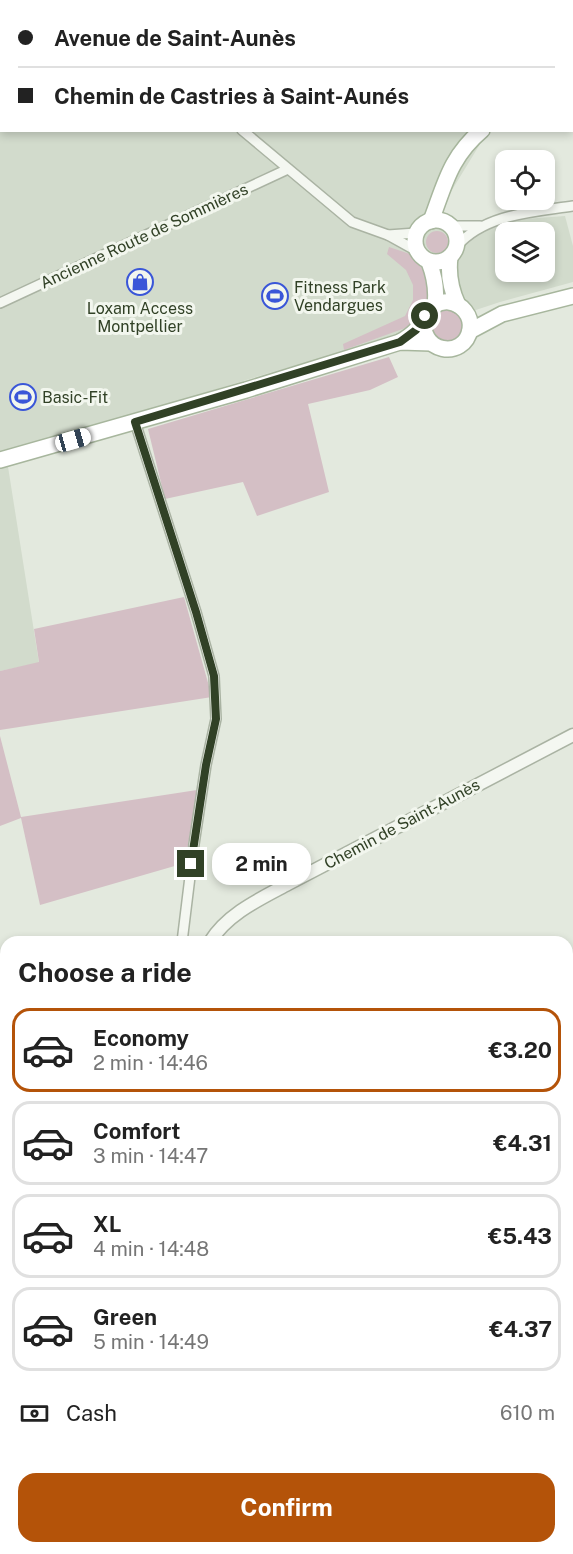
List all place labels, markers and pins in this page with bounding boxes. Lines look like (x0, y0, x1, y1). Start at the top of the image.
shop icon: Loxam Access Montpellier (125, 267, 155, 297)
place label: Fitness Park Vendargues (294, 278, 386, 315)
sports icon: Fitness Park Vendargues (260, 281, 290, 311)
place label: Loxam Access Montpellier (87, 299, 193, 336)
sports icon: Basic-Fit (8, 382, 38, 412)
place label: Basic-Fit (42, 388, 108, 407)

